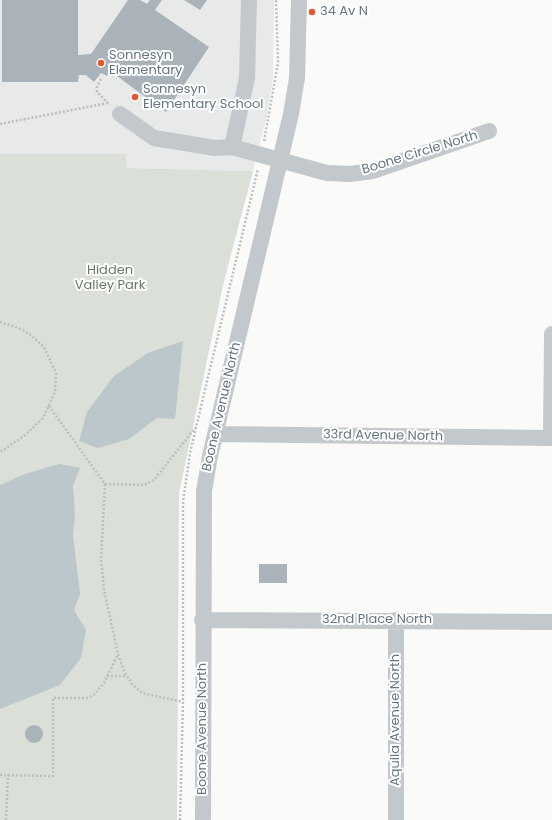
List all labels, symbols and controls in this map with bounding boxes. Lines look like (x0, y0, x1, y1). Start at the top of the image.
place label: 34 Av N (320, 4, 368, 20)
marker: 34 Av N (307, 7, 317, 17)
place label: Sonnesyn Elementary (109, 48, 182, 79)
marker: Sonnesyn Elementary (96, 58, 106, 68)
place label: Sonnesyn Elementary School (143, 82, 264, 113)
marker: Sonnesyn Elementary School (130, 92, 140, 102)
street label: Boone Circle North (360, 128, 480, 178)
park label: Hidden Valley Park (75, 263, 145, 294)
street label: Boone Avenue North (200, 341, 244, 473)
street label: 33rd Avenue North (323, 427, 443, 445)
street label: 32nd Place North (322, 612, 432, 628)
street label: Aquila Avenue North (388, 654, 404, 786)
street label: Boone Avenue North (195, 663, 211, 795)

